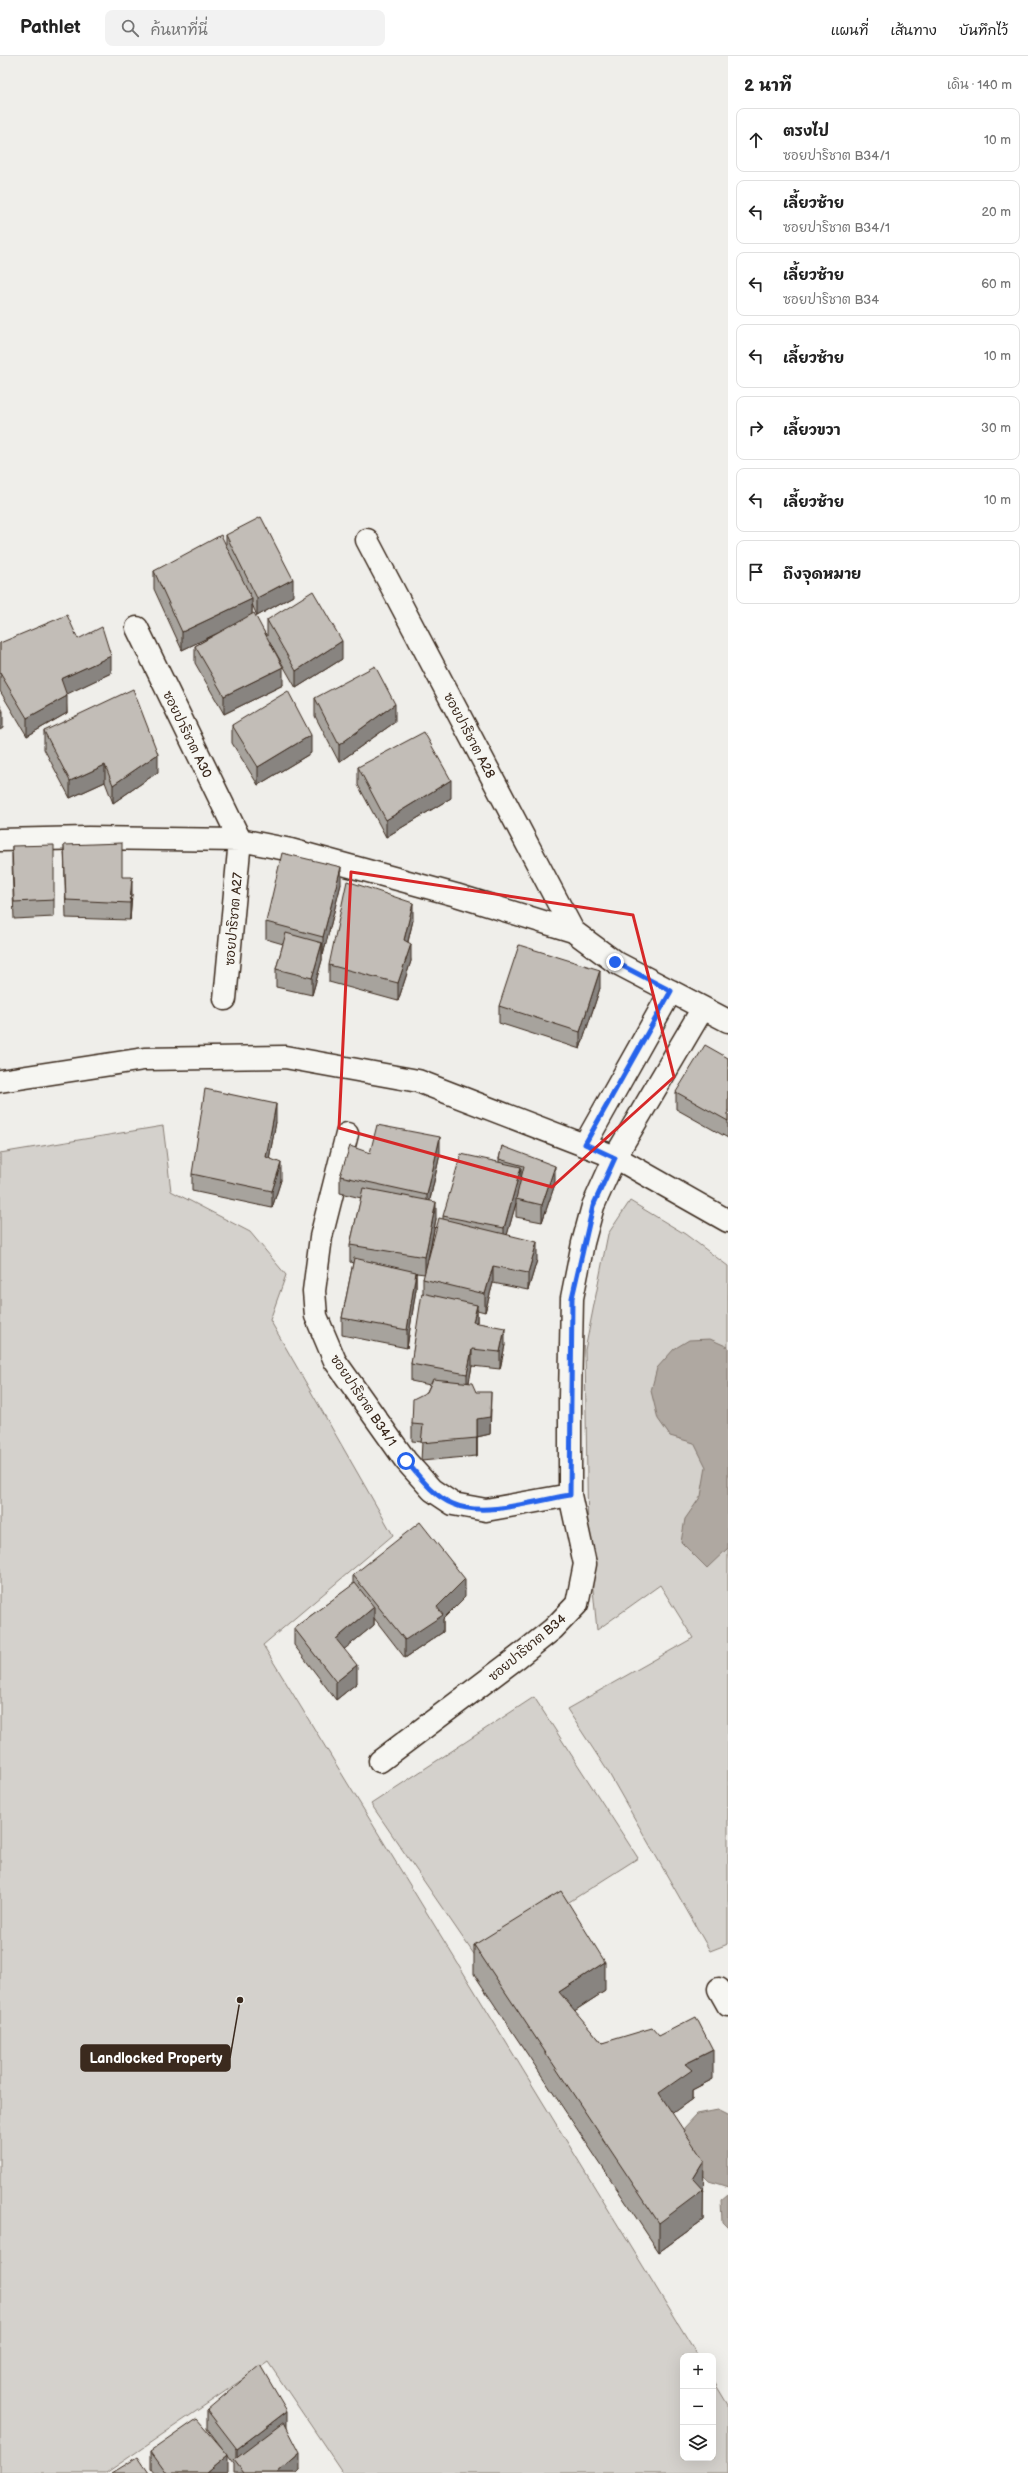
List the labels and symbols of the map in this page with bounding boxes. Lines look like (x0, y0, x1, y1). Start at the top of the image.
street label: ซอยปาริชาต A30 (159, 688, 215, 781)
street label: ซอยปาริชาต A28 (440, 690, 499, 781)
street label: ซอยปาริชาต A27 (222, 871, 246, 966)
route end (606, 953, 624, 971)
street label: ซอยปาริชาต B34/1 (327, 1352, 400, 1449)
route start (397, 1452, 415, 1470)
street label: ซอยปาริชาต B34 (486, 1611, 570, 1685)
callout: Landlocked Property (81, 2045, 230, 2071)
text: Landlocked Property (89, 2050, 223, 2067)

